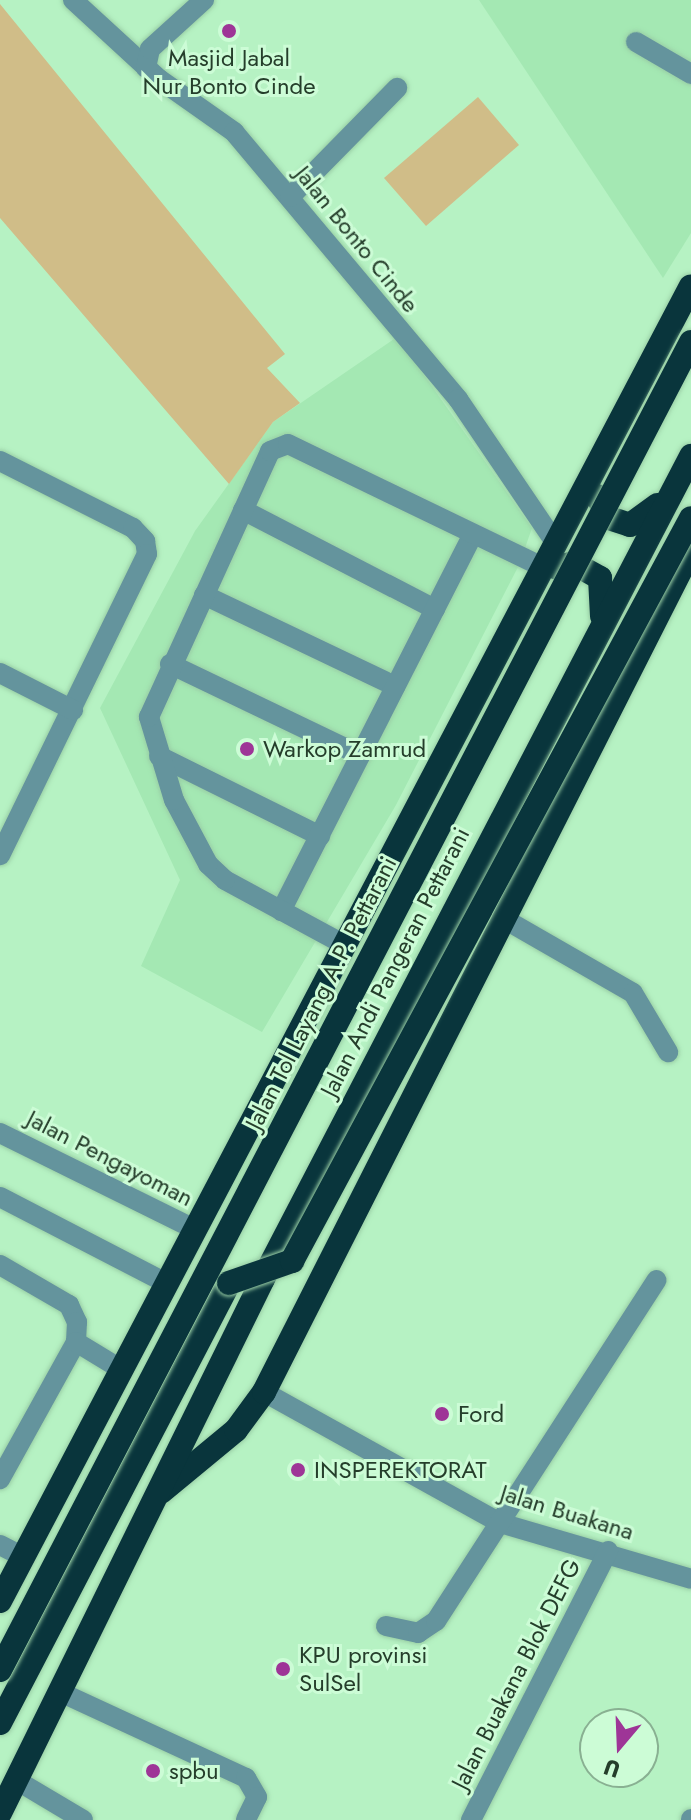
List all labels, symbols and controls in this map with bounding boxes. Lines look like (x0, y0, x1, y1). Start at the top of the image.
marker: Masjid Jabal Nur Bonto Cinde (220, 22, 238, 40)
place label: Masjid Jabal Nur Bonto Cinde (142, 44, 316, 100)
street label: Jalan Bonto Cinde (289, 160, 425, 318)
place label: Warkop Zamrud (263, 735, 426, 763)
marker: Warkop Zamrud (238, 740, 256, 758)
street label: Jalan Andi Pangeran Pettarani (314, 823, 476, 1101)
street label: Jalan Tol Layang A.P. Pettarani (239, 852, 403, 1134)
street label: Jalan Pengayoman (22, 1104, 198, 1212)
place label: Ford (458, 1400, 504, 1428)
marker: Ford (433, 1405, 451, 1423)
place label: INSPEREKTORAT (314, 1456, 487, 1484)
marker: INSPEREKTORAT (289, 1461, 307, 1479)
street label: Jalan Buakana (497, 1478, 637, 1546)
street label: Jalan Buakana Blok DEFG (445, 1554, 587, 1794)
place label: KPU provinsi SulSel (299, 1641, 428, 1697)
marker: KPU provinsi SulSel (274, 1660, 292, 1678)
north arrow (579, 1708, 659, 1788)
text: U (599, 1751, 624, 1786)
place label: spbu (169, 1757, 219, 1785)
marker: spbu (144, 1762, 162, 1780)

